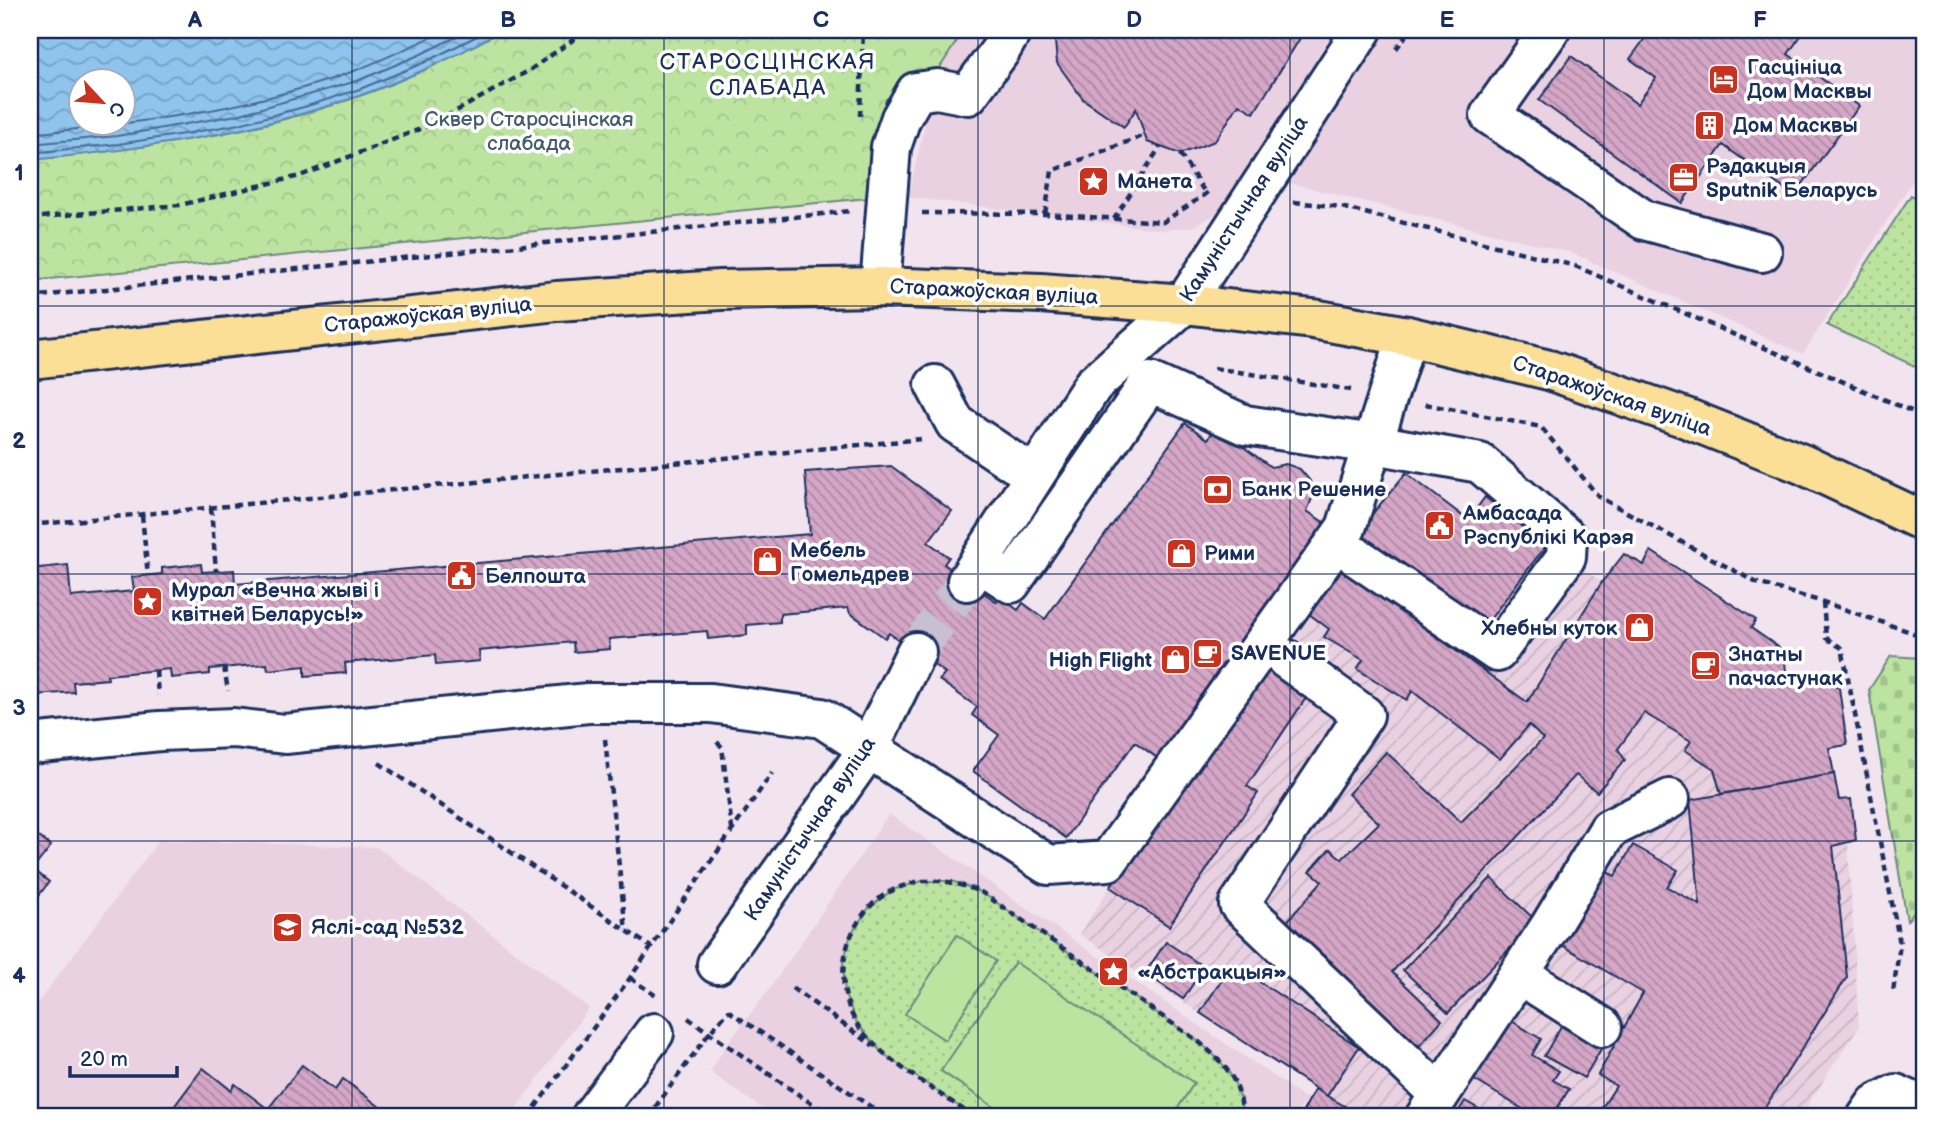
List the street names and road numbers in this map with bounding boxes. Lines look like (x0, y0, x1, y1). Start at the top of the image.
street label: Камуністычная вуліца (1174, 111, 1314, 307)
street label: Старажоўская вуліца (889, 274, 1099, 310)
street label: Старажоўская вуліца (323, 292, 534, 338)
street label: Старажоўская вуліца (1509, 350, 1715, 442)
street label: Камуністычная вуліца (739, 732, 881, 926)

